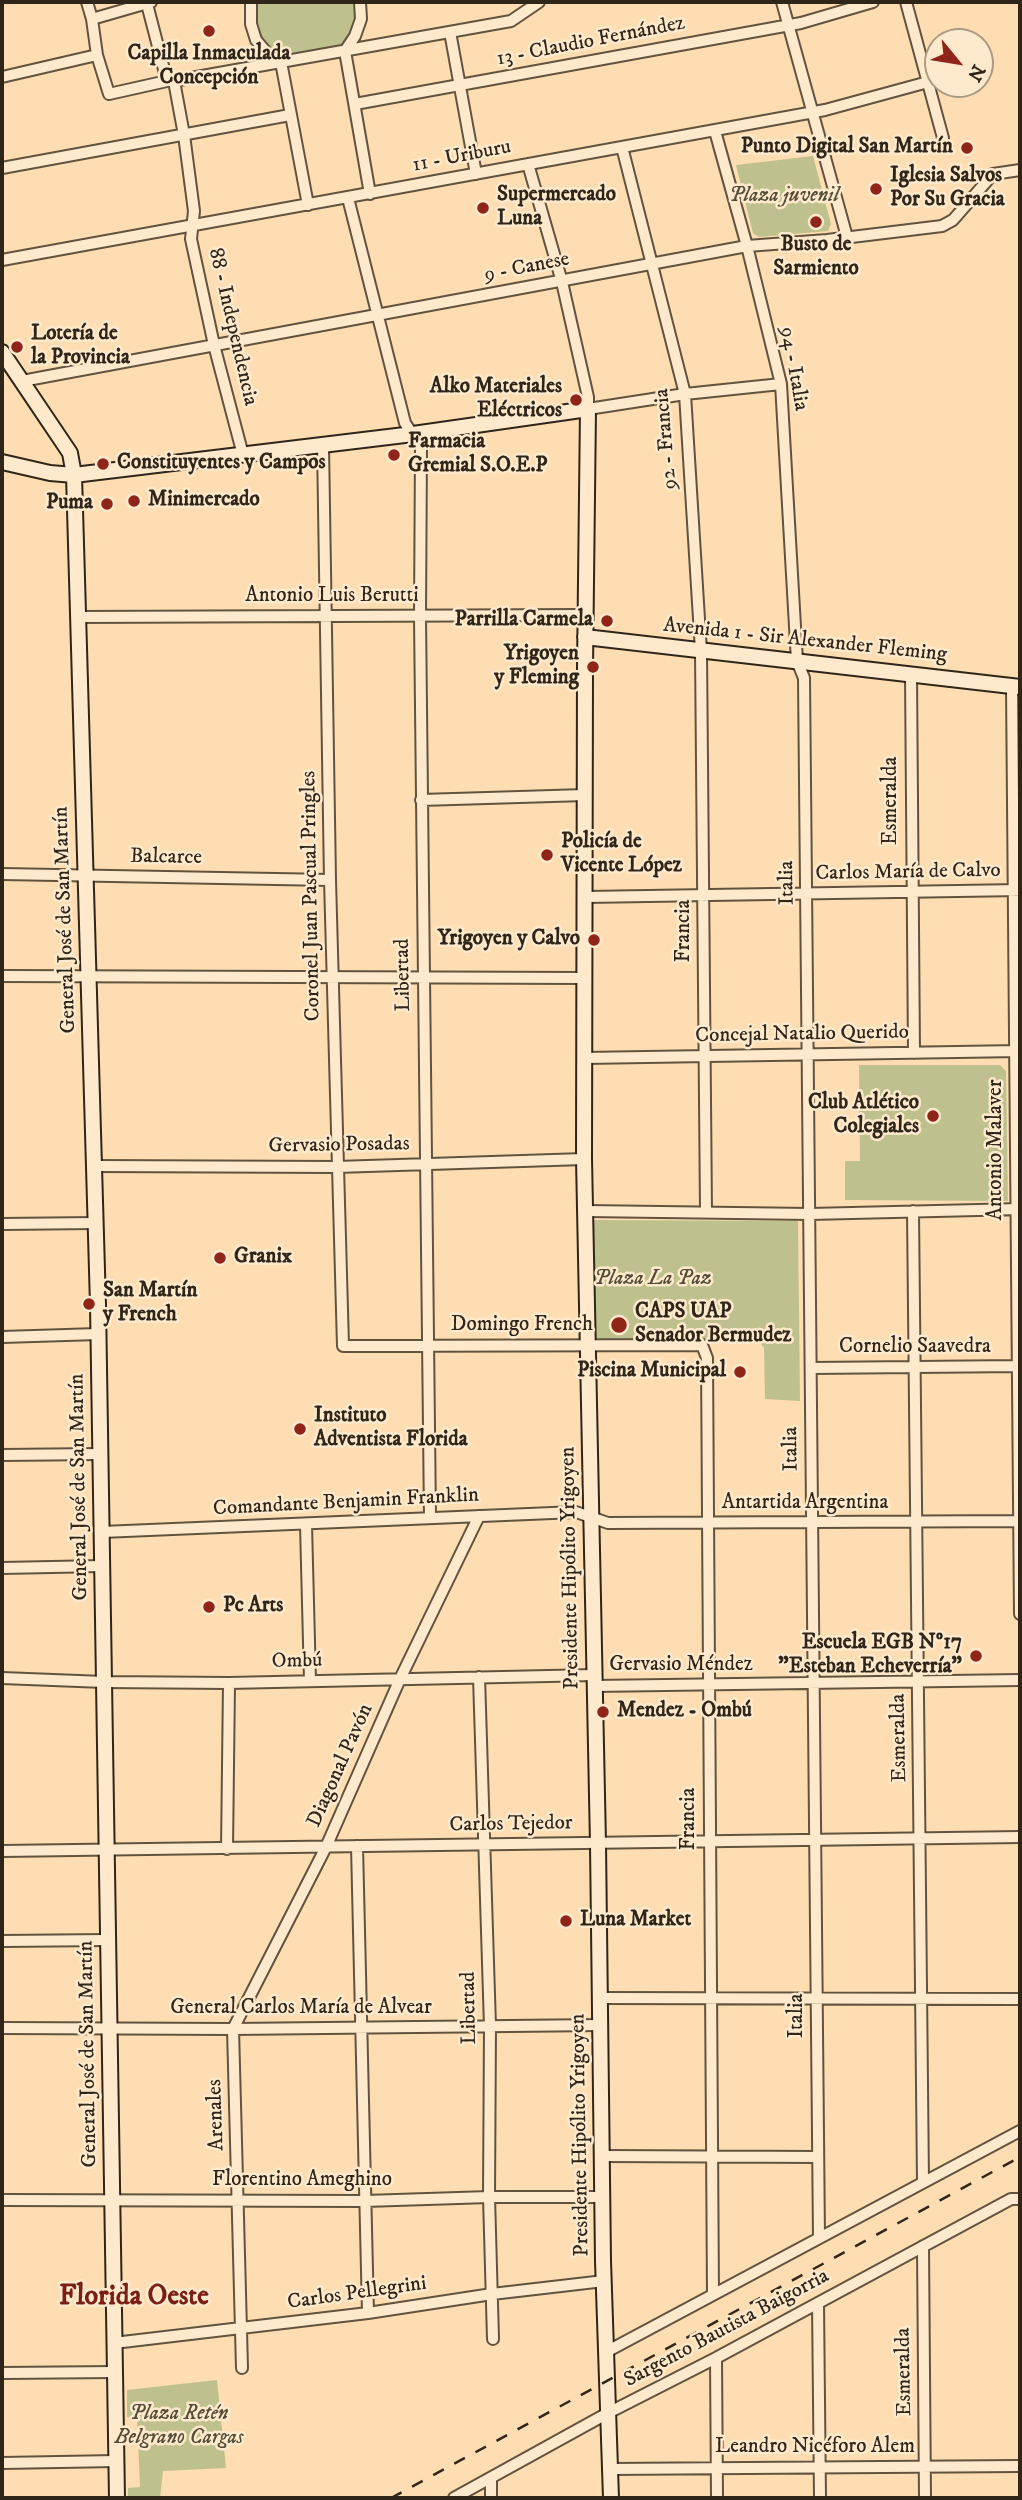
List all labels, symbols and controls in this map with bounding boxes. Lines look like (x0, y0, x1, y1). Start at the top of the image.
street label: 13 - Claudio Fernández (495, 11, 687, 73)
marker: Capilla Inmaculada Concepción (201, 23, 217, 39)
north arrow (924, 28, 994, 98)
place label: Capilla Inmaculada Concepción (127, 42, 291, 92)
text: N (962, 60, 990, 85)
street label: 11 - Uriburu (411, 135, 513, 179)
place label: Punto Digital San Martín (741, 135, 953, 161)
marker: Punto Digital San Martín (959, 140, 975, 156)
place label: Iglesia Salvos Por Su Gracia (890, 164, 1005, 214)
marker: Iglesia Salvos Por Su Gracia (868, 181, 884, 197)
place label: Supermercado Luna (497, 183, 616, 233)
park label: Plaza juvenil (729, 184, 839, 210)
marker: Supermercado Luna (475, 200, 491, 216)
marker: Busto de Sarmiento (808, 214, 824, 230)
place label: Busto de Sarmiento (773, 233, 859, 283)
street label: 88 - Independencia (202, 246, 262, 408)
street label: 9 - Canese (482, 247, 572, 289)
place label: Lotería de la Provincia (31, 322, 130, 372)
street label: 94 - Italia (773, 325, 813, 413)
marker: Lotería de la Provincia (9, 339, 25, 355)
place label: Alko Materiales Eléctricos (430, 375, 562, 425)
street label: 92 - Francia (650, 388, 684, 490)
marker: Alko Materiales Eléctricos (568, 392, 584, 408)
place label: Farmacia Gremial S.O.E.P (408, 430, 548, 480)
marker: Farmacia Gremial S.O.E.P (386, 447, 402, 463)
place label: Constituyentes y Campos (117, 451, 325, 477)
marker: Constituyentes y Campos (95, 456, 111, 472)
place label: Minimercado (148, 488, 260, 514)
place label: Puma (46, 491, 93, 517)
marker: Minimercado (126, 493, 142, 509)
marker: Puma (99, 496, 115, 512)
street label: Antonio Luis Berutti (245, 584, 419, 610)
place label: Parrilla Carmela (454, 608, 593, 634)
marker: Parrilla Carmela (599, 613, 615, 629)
street label: Avenida 1 - Sir Alexander Fleming (662, 614, 948, 668)
place label: Yrigoyen y Fleming (494, 642, 579, 692)
marker: Yrigoyen y Fleming (585, 659, 601, 675)
street label: Esmeralda (879, 757, 905, 845)
street label: Coronel Juan Pascual Pringles (297, 770, 327, 1022)
street label: General José de San Martín (49, 806, 83, 1034)
place label: Policía de Vicente López (561, 830, 682, 880)
street label: Balcarce (130, 845, 202, 871)
marker: Policía de Vicente López (539, 847, 555, 863)
street label: Carlos María de Calvo (815, 859, 1001, 887)
street label: Italia (775, 860, 801, 906)
street label: Francia (672, 900, 698, 962)
place label: Yrigoyen y Calvo (437, 927, 580, 953)
marker: Yrigoyen y Calvo (586, 932, 602, 948)
street label: Libertad (391, 938, 417, 1012)
street label: Concejal Natalio Querido (695, 1021, 909, 1049)
street label: Antonio Malaver (984, 1079, 1010, 1221)
place label: Club Atlético Colegiales (808, 1091, 919, 1141)
marker: Club Atlético Colegiales (925, 1108, 941, 1124)
street label: Gervasio Posadas (268, 1132, 410, 1160)
place label: Granix (234, 1245, 292, 1271)
marker: Granix (212, 1250, 228, 1266)
park label: Plaza La Paz (594, 1267, 712, 1293)
place label: San Martín y French (103, 1279, 197, 1329)
marker: San Martín y French (81, 1296, 97, 1312)
place label: CAPS UAP Senador Bermudez (635, 1300, 791, 1350)
street label: Domingo French (451, 1313, 593, 1339)
marker: CAPS UAP Senador Bermudez (609, 1315, 629, 1335)
street label: Cornelio Saavedra (839, 1335, 991, 1361)
place label: Piscina Municipal (577, 1359, 726, 1385)
marker: Piscina Municipal (732, 1364, 748, 1380)
street label: General José de San Martín (65, 1373, 95, 1601)
place label: Instituto Adventista Florida (314, 1404, 468, 1454)
marker: Instituto Adventista Florida (292, 1421, 308, 1437)
street label: Italia (779, 1426, 805, 1472)
street label: Presidente Hipólito Yrigoyen (556, 1446, 586, 1690)
street label: Comandante Benjamin Franklin (212, 1483, 480, 1523)
street label: Antartida Argentina (722, 1491, 888, 1517)
place label: Pc Arts (223, 1594, 283, 1620)
marker: Pc Arts (201, 1599, 217, 1615)
place label: Escuela EGB Nº17 "Esteban Echeverría" (778, 1631, 962, 1681)
marker: Escuela EGB Nº17 "Esteban Echeverría" (968, 1648, 984, 1664)
street label: Ombú (272, 1649, 322, 1675)
street label: Gervasio Méndez (609, 1653, 753, 1679)
street label: Esmeralda (887, 1693, 913, 1783)
place label: Mendez - Ombú (617, 1699, 752, 1725)
street label: Diagonal Pavón (303, 1700, 379, 1832)
marker: Mendez - Ombú (595, 1704, 611, 1720)
street label: Francia (677, 1788, 703, 1850)
street label: Carlos Tejedor (449, 1811, 573, 1839)
place label: Luna Market (580, 1908, 691, 1934)
marker: Luna Market (558, 1913, 574, 1929)
street label: General José de San Martín (74, 1940, 104, 2168)
street label: Libertad (457, 1971, 483, 2045)
street label: Italia (785, 1994, 811, 2038)
street label: General Carlos María de Alvear (170, 1996, 432, 2022)
street label: Presidente Hipólito Yrigoyen (566, 2013, 596, 2257)
street label: Arenales (203, 2079, 231, 2151)
street label: Florentino Ameghino (212, 2168, 392, 2194)
street label: Sargento Bautista Baigorria (620, 2264, 834, 2394)
street label: Carlos Pellegrini (286, 2272, 428, 2316)
district label: Florida Oeste (59, 2281, 209, 2315)
street label: Esmeralda (892, 2327, 918, 2417)
park label: Plaza Retén Belgrano Cargas (115, 2402, 243, 2452)
street label: Leandro Nicéforo Alem (715, 2435, 915, 2461)

